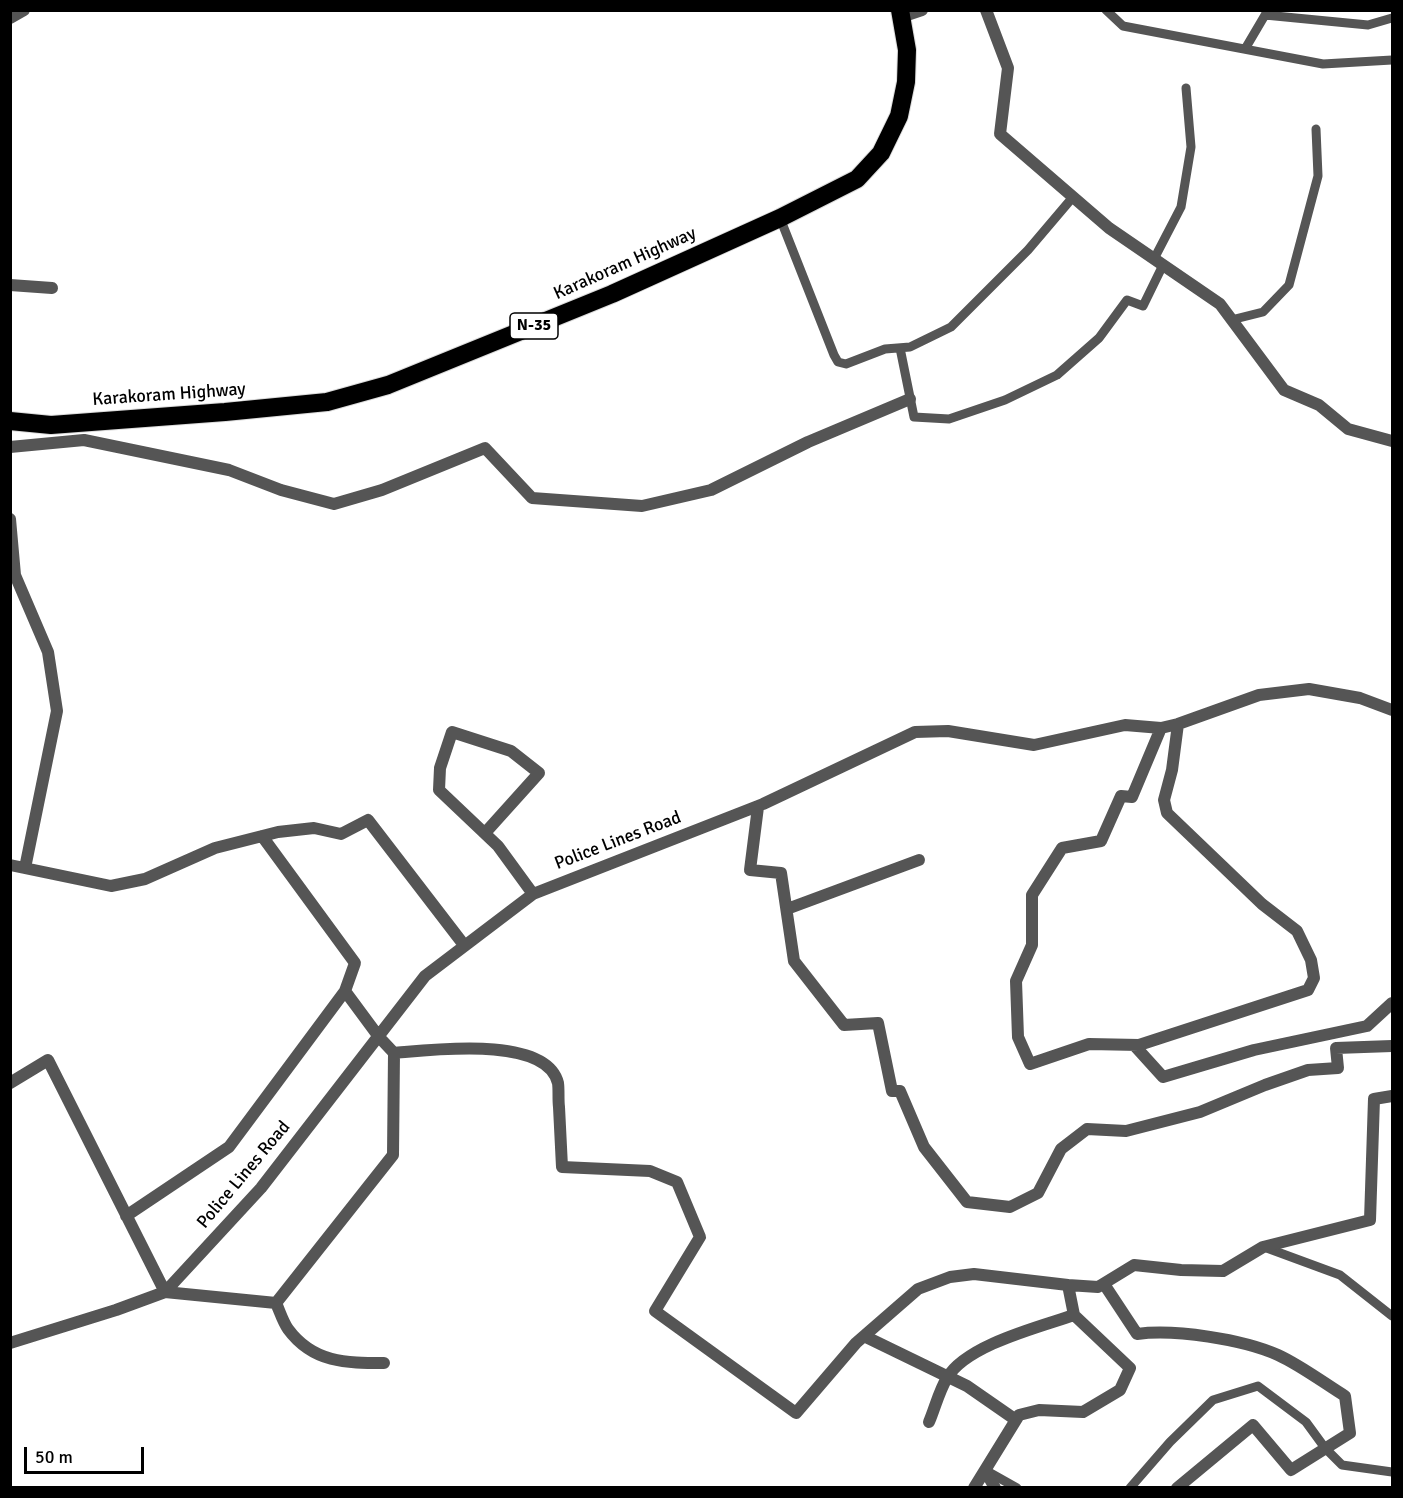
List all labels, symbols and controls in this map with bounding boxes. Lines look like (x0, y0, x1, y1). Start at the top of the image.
street label: Karakoram Highway (550, 223, 700, 305)
road number: N-35 (510, 313, 558, 339)
street label: Karakoram Highway (92, 379, 246, 411)
street label: Police Lines Road (552, 807, 684, 875)
street label: Police Lines Road (193, 1117, 295, 1233)
scale bar (27, 1435, 147, 1473)
text: 50 m (35, 1446, 73, 1468)

